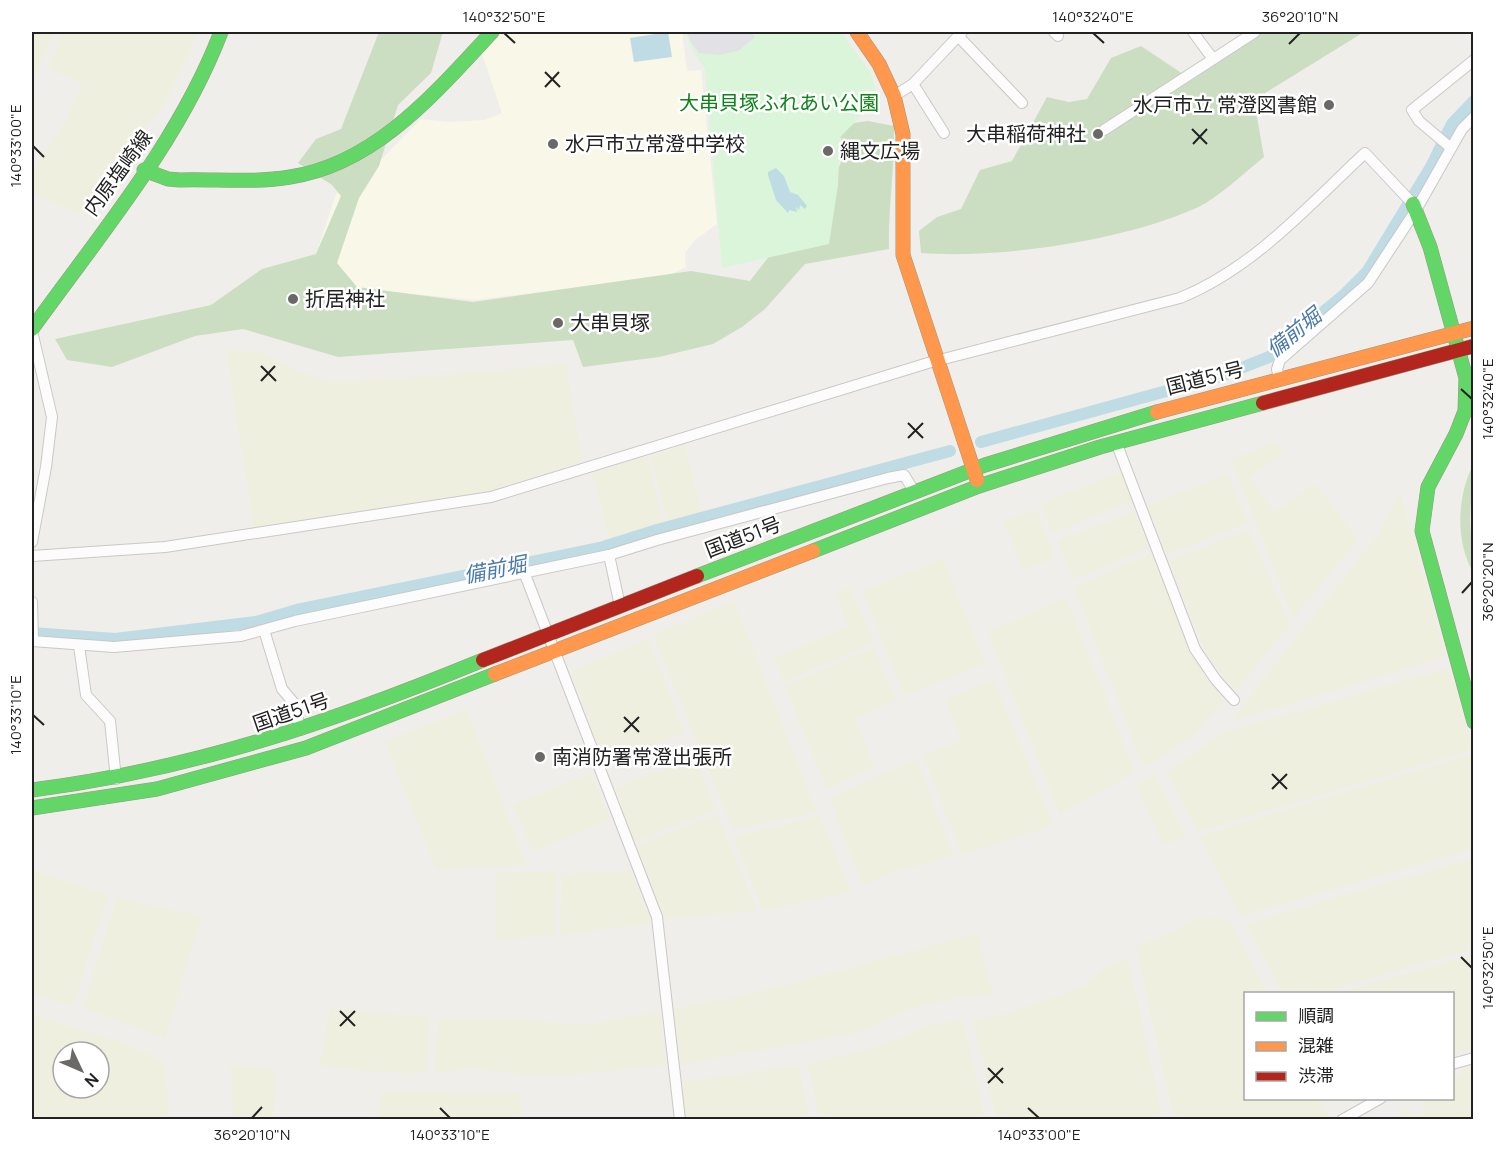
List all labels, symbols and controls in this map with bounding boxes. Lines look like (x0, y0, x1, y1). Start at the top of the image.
text: 140°32'50"E (463, 6, 545, 27)
text: 140°32'40"E (1052, 6, 1134, 27)
text: 36°20'10"N (1262, 6, 1338, 27)
park label: 大串貝塚ふれあい公園 (679, 89, 879, 116)
place label: 水戸市立 常澄図書館 (1133, 91, 1317, 118)
marker: 水戸市立 常澄図書館 (1322, 98, 1336, 112)
text: 140°33'00"E (5, 104, 26, 188)
place label: 大串稲荷神社 (966, 120, 1086, 147)
street label: 内原塩崎線 (77, 124, 158, 221)
marker: 大串稲荷神社 (1091, 127, 1105, 141)
place label: 水戸市立常澄中学校 (565, 130, 745, 157)
marker: 水戸市立常澄中学校 (546, 137, 560, 151)
place label: 縄文広場 (840, 137, 920, 164)
marker: 縄文広場 (821, 144, 835, 158)
place label: 折居神社 (305, 285, 385, 312)
marker: 折居神社 (286, 292, 300, 306)
water label: 備前堀 (1260, 300, 1329, 363)
place label: 大串貝塚 (570, 309, 650, 336)
marker: 大串貝塚 (551, 316, 565, 330)
street label: 国道51号 (1163, 355, 1247, 400)
text: 140°32'40"E (1477, 358, 1498, 440)
street label: 国道51号 (701, 510, 785, 563)
text: 36°20'20"N (1477, 542, 1498, 622)
water label: 備前堀 (461, 549, 531, 589)
text: 140°33'10"E (5, 675, 26, 755)
street label: 国道51号 (249, 686, 333, 737)
place label: 南消防署常澄出張所 (552, 743, 732, 770)
marker: 南消防署常澄出張所 (533, 750, 547, 764)
text: 140°32'50"E (1477, 927, 1498, 1009)
legend (1244, 992, 1454, 1100)
text: 順調 (1298, 1003, 1334, 1027)
text: 混雑 (1298, 1033, 1334, 1057)
north arrow (51, 1040, 111, 1100)
text: 渋滞 (1298, 1063, 1334, 1087)
text: N (80, 1069, 104, 1092)
text: 36°20'10"N (214, 1124, 290, 1145)
text: 140°33'10"E (410, 1124, 490, 1145)
text: 140°33'00"E (997, 1124, 1081, 1145)

